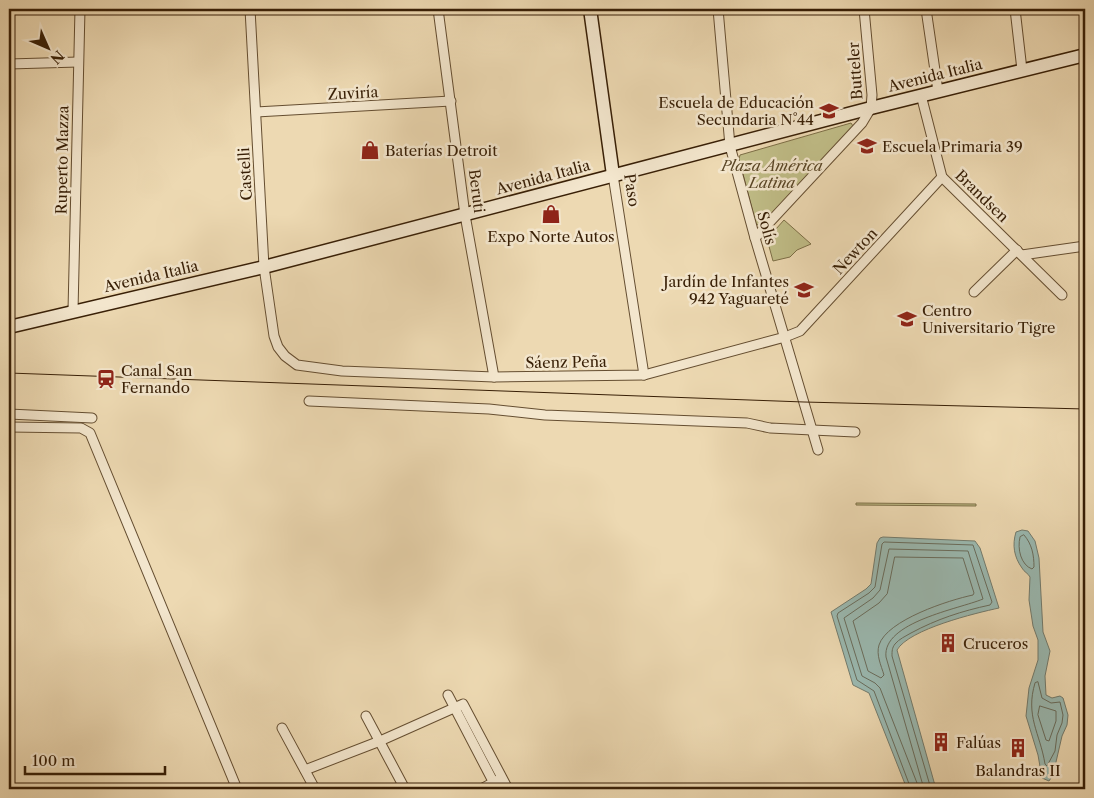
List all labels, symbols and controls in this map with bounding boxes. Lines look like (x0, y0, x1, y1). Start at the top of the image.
north arrow (22, 22, 72, 72)
street label: Butteler (843, 41, 866, 101)
text: N (47, 47, 68, 68)
street label: Avenida Italia (885, 54, 984, 96)
street label: Zuviría (327, 82, 379, 104)
place label: Escuela de Educación Secundaria N°44 (658, 93, 815, 129)
school or university icon: Escuela de Educación Secundaria N°44 (818, 100, 840, 122)
street label: Ruperto Mazza (52, 105, 72, 215)
school or university icon: Escuela Primaria 39 (856, 135, 878, 157)
place label: Escuela Primaria 39 (882, 137, 1023, 156)
shop icon: Baterías Detroit (359, 139, 381, 161)
place label: Baterías Detroit (385, 141, 498, 160)
street label: Castelli (234, 147, 256, 201)
street label: Avenida Italia (493, 155, 592, 199)
park label: Plaza América Latina (720, 156, 823, 192)
street label: Brandsen (951, 166, 1013, 227)
street label: Beruti (465, 168, 489, 215)
street label: Paso (620, 172, 644, 208)
shop icon: Expo Norte Autos (540, 203, 562, 225)
street label: Solís (753, 209, 781, 247)
street label: Newton (829, 223, 882, 278)
place label: Expo Norte Autos (487, 227, 615, 246)
street label: Avenida Italia (101, 256, 200, 296)
place label: Jardín de Infantes 942 Yaguareté (661, 272, 789, 308)
school or university icon: Jardín de Infantes 942 Yaguareté (793, 279, 815, 301)
place label: Centro Universitario Tigre (922, 301, 1055, 337)
school or university icon: Centro Universitario Tigre (896, 308, 918, 330)
street label: Sáenz Peña (525, 352, 607, 372)
place label: Canal San Fernando (121, 361, 193, 397)
station icon: Canal San Fernando (95, 368, 117, 390)
building icon: Cruceros (937, 632, 959, 654)
place label: Cruceros (963, 634, 1028, 653)
building icon: Falúas (930, 731, 952, 753)
place label: Falúas (956, 733, 1001, 752)
building icon: Balandras II (1007, 737, 1029, 759)
scale bar (25, 743, 165, 775)
text: 100 m (32, 751, 75, 770)
place label: Balandras II (975, 761, 1061, 780)

